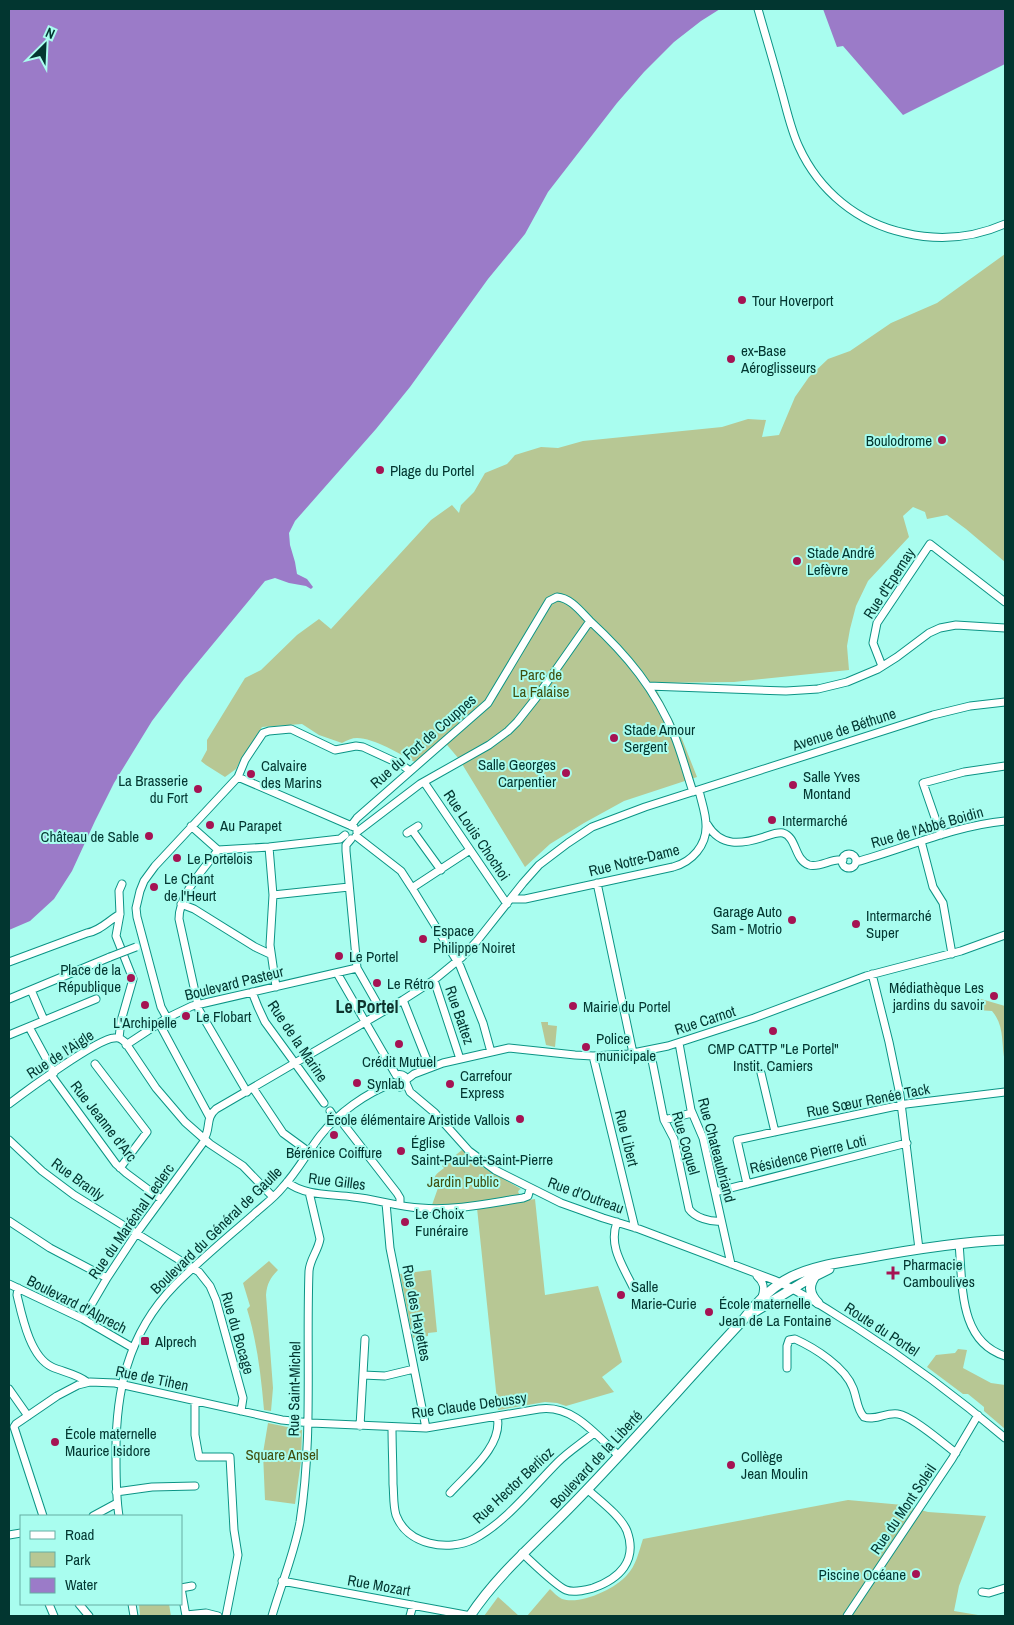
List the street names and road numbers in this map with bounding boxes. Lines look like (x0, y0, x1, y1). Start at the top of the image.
street label: Rue d'Epernay (858, 543, 920, 623)
street label: Rue du Fort de Couppes (366, 689, 480, 793)
street label: Avenue de Béthune (789, 702, 899, 756)
street label: Rue Louis Chochoi (439, 785, 515, 885)
street label: Rue de l'Abbé Boidin (868, 801, 986, 853)
street label: Rue Notre-Dame (586, 839, 682, 881)
street label: Boulevard Pasteur (182, 961, 286, 1005)
street label: Rue Battez (440, 983, 480, 1047)
street label: Rue de la Marine (263, 996, 333, 1086)
street label: Rue Carnot (672, 1000, 739, 1040)
street label: Rue de l'Aigle (22, 1024, 98, 1084)
street label: Rue Jeanne d'Arc (66, 1076, 142, 1166)
street label: Rue Sœur Renée Tack (805, 1078, 932, 1122)
street label: Rue Chateaubriand (693, 1095, 741, 1205)
street label: Rue Libert (610, 1108, 644, 1169)
street label: Rue Coquel (667, 1109, 705, 1177)
street label: Résidence Pierre Loti (747, 1129, 869, 1179)
street label: Rue Branly (47, 1153, 109, 1206)
street label: Rue du Maréchal Leclerc (83, 1159, 179, 1283)
street label: Boulevard du Général de Gaulle (145, 1161, 287, 1299)
street label: Rue Gilles (307, 1167, 367, 1195)
street label: Rue d'Outreau (545, 1172, 627, 1218)
street label: Rue des Hayettes (397, 1263, 437, 1363)
street label: Boulevard d'Alprech (23, 1270, 131, 1338)
street label: Rue du Bocage (216, 1289, 260, 1377)
street label: Route du Portel (840, 1297, 924, 1361)
street label: Rue Saint-Michel (283, 1341, 305, 1437)
street label: Rue de Tihen (114, 1360, 190, 1396)
street label: Rue Claude Debussy (410, 1386, 529, 1423)
street label: Boulevard de la Liberté (545, 1405, 647, 1513)
street label: Rue Hector Berlioz (468, 1442, 558, 1528)
street label: Rue du Mont Soleil (865, 1460, 941, 1558)
street label: Rue Mozart (346, 1569, 413, 1601)

